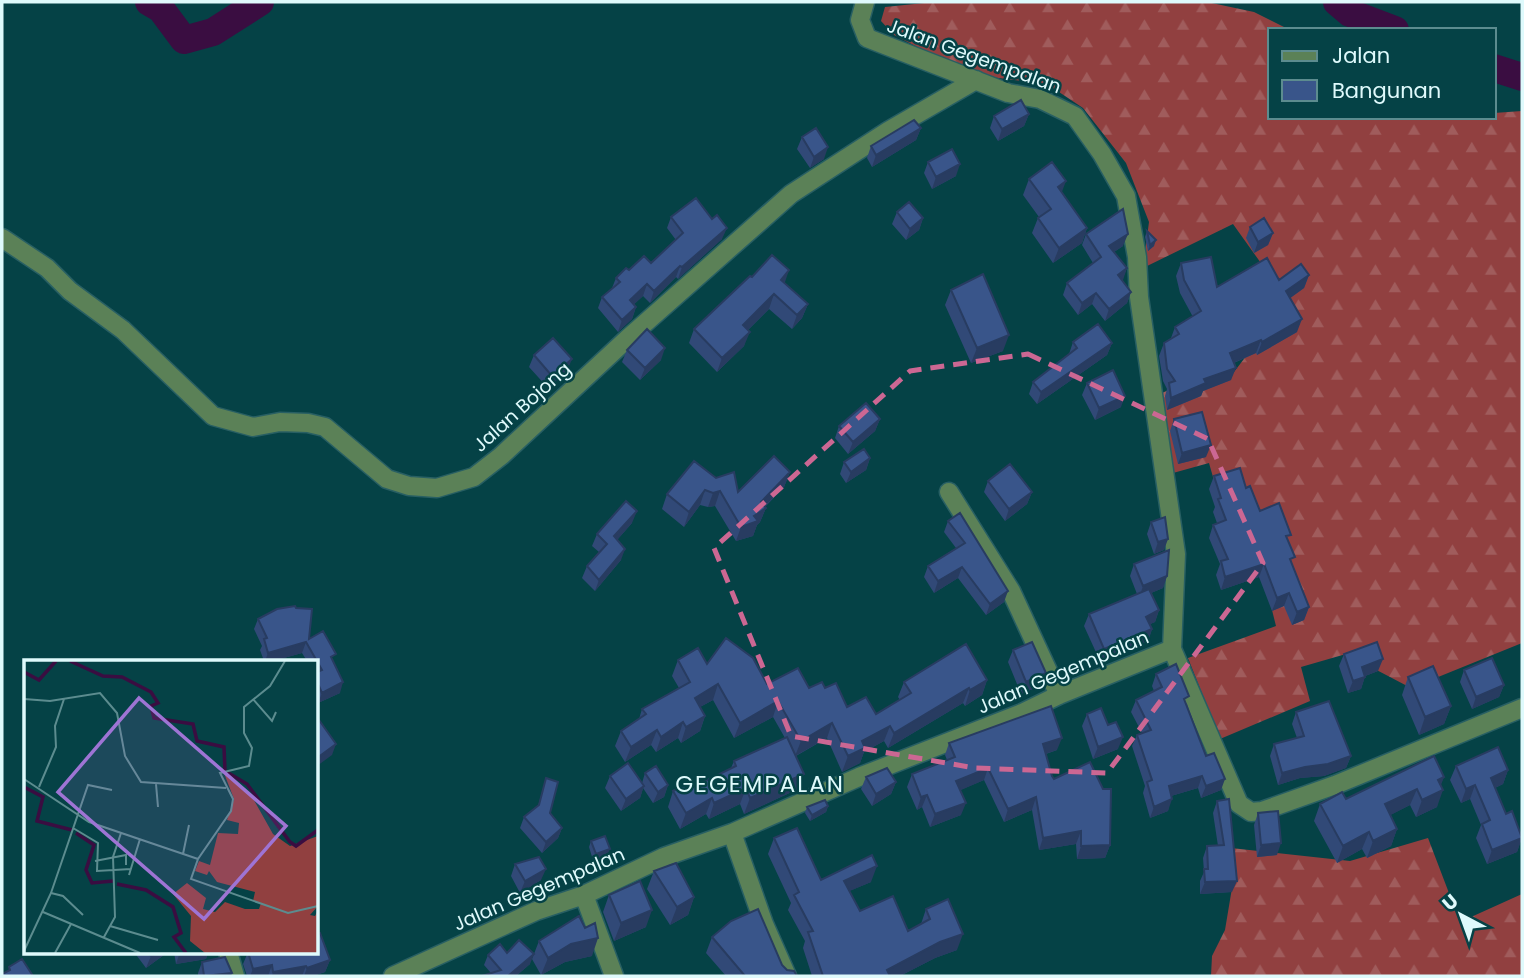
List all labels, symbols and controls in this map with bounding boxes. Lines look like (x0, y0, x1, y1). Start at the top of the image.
street label: Jalan Gegempalan (883, 12, 1065, 100)
legend (1268, 28, 1496, 119)
text: Jalan (1332, 41, 1390, 70)
text: Bangunan (1332, 76, 1441, 105)
street label: Jalan Bojong (467, 356, 577, 458)
street label: Jalan Gegempalan (973, 624, 1153, 720)
inset map (24, 660, 318, 954)
district label: GEGEMPALAN (675, 768, 845, 800)
street label: Jalan Gegempalan (449, 841, 629, 937)
north arrow (1426, 880, 1496, 950)
text: U (1436, 888, 1464, 917)

